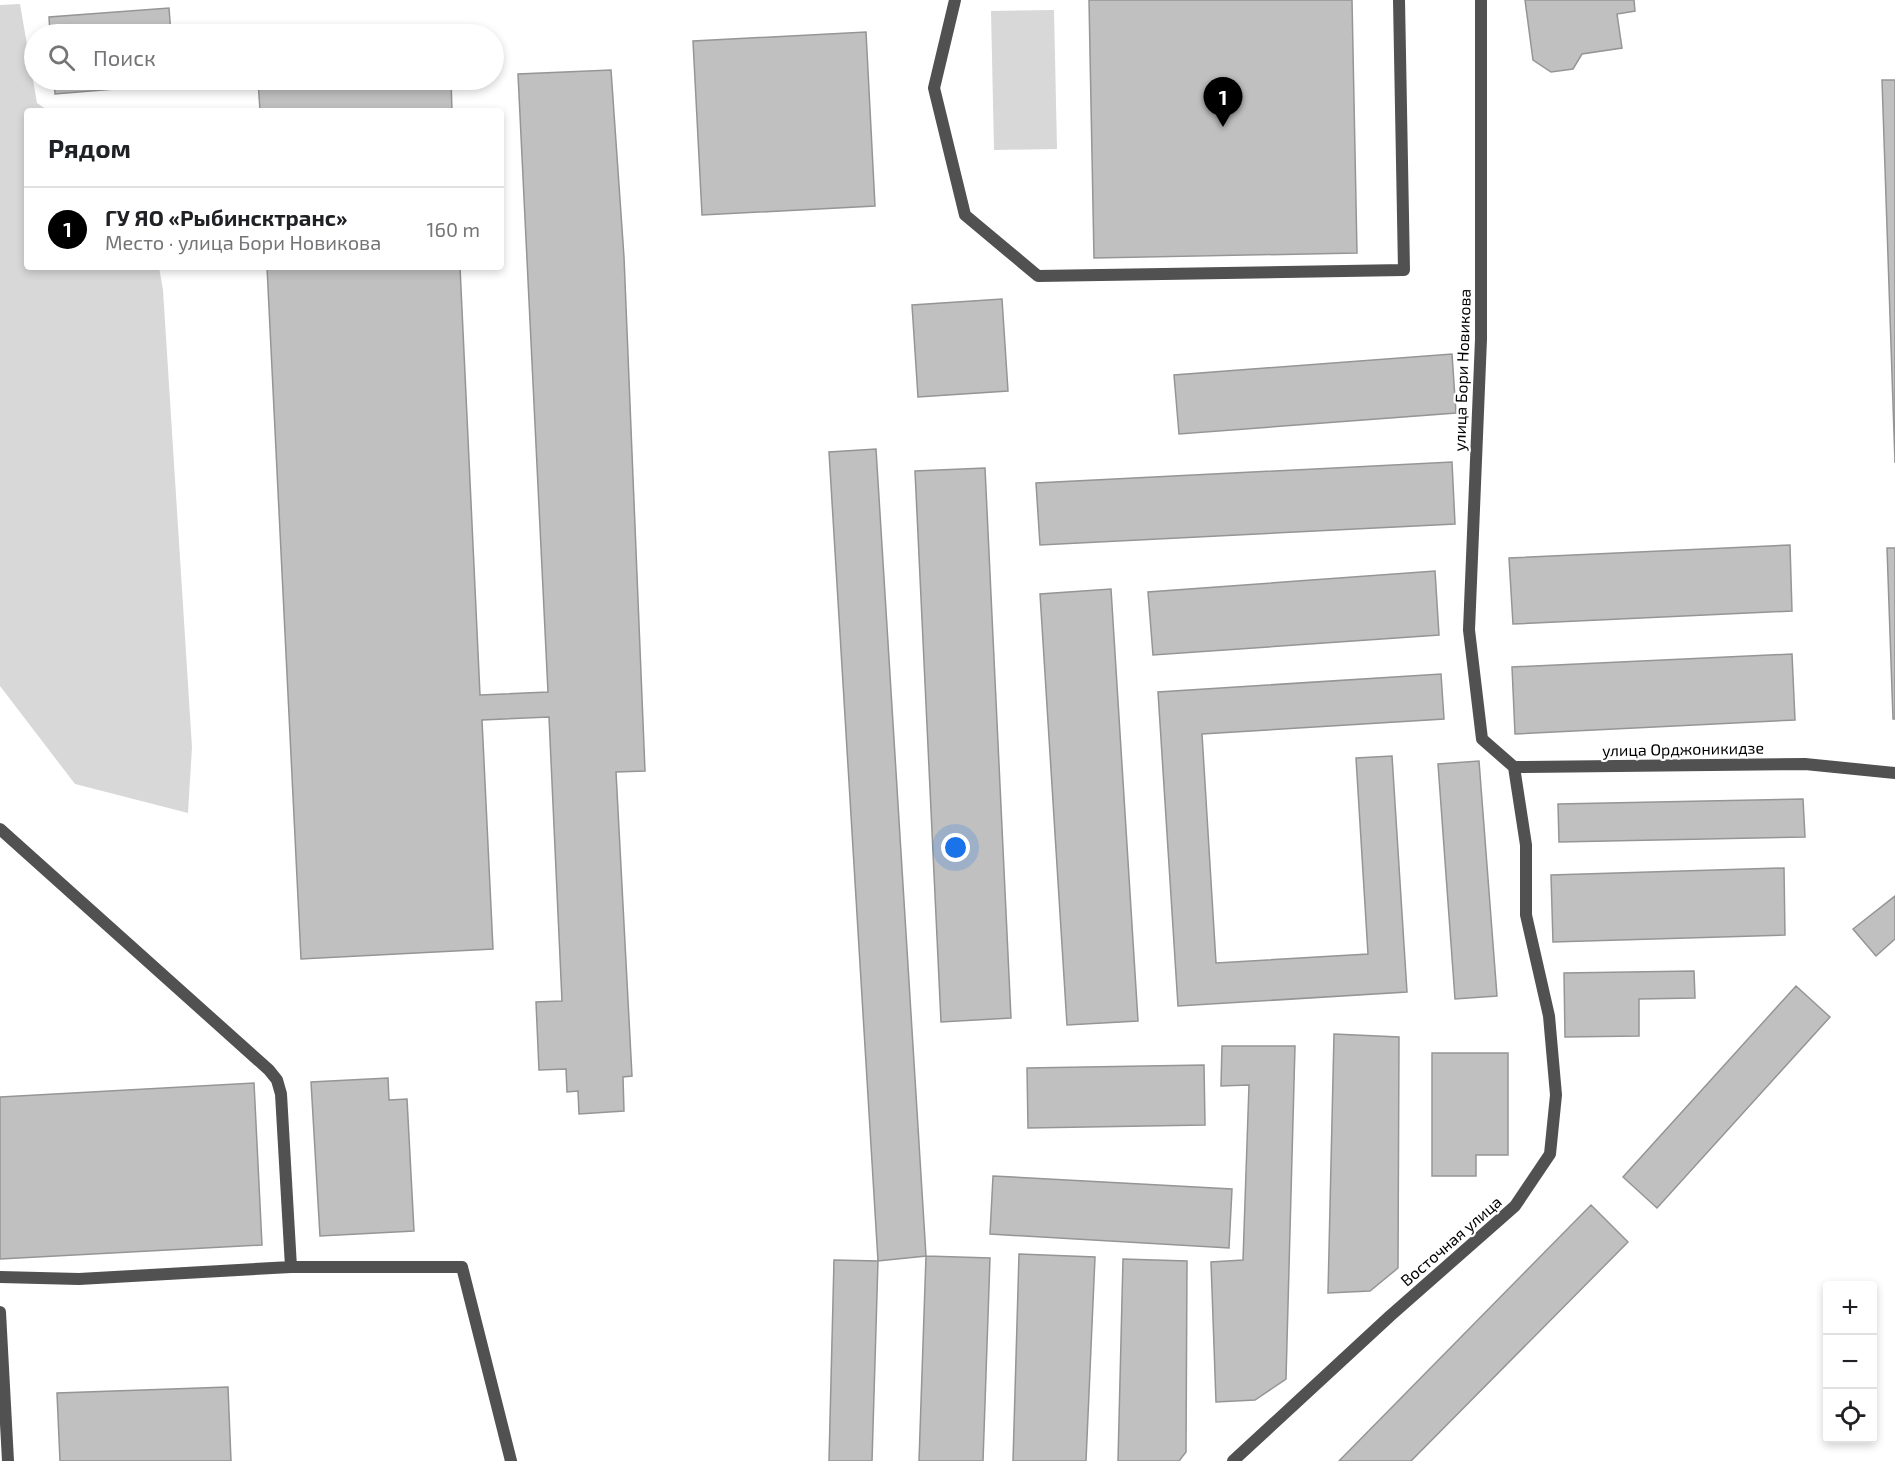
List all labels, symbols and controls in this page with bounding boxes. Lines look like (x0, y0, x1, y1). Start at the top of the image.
search box (24, 24, 504, 90)
icon: search (45, 41, 78, 74)
text: Поиск (93, 44, 156, 70)
pin: 1 (1204, 78, 1242, 127)
text: Рядом (48, 132, 131, 163)
text: ГУ ЯО «Рыбинсктранс» (105, 204, 347, 230)
text: 1 (63, 217, 72, 241)
text: 160 m (427, 217, 480, 241)
text: Место · улица Бори Новикова (105, 230, 381, 254)
street label: улица Бори Новикова (1449, 288, 1475, 452)
street label: улица Орджоникидзе (1602, 738, 1764, 760)
your location (941, 833, 970, 862)
street label: Восточная улица (1396, 1192, 1506, 1290)
map controls (1823, 1281, 1877, 1443)
button: + (1823, 1281, 1877, 1335)
button: − (1823, 1335, 1877, 1389)
button: locate (1823, 1389, 1877, 1443)

